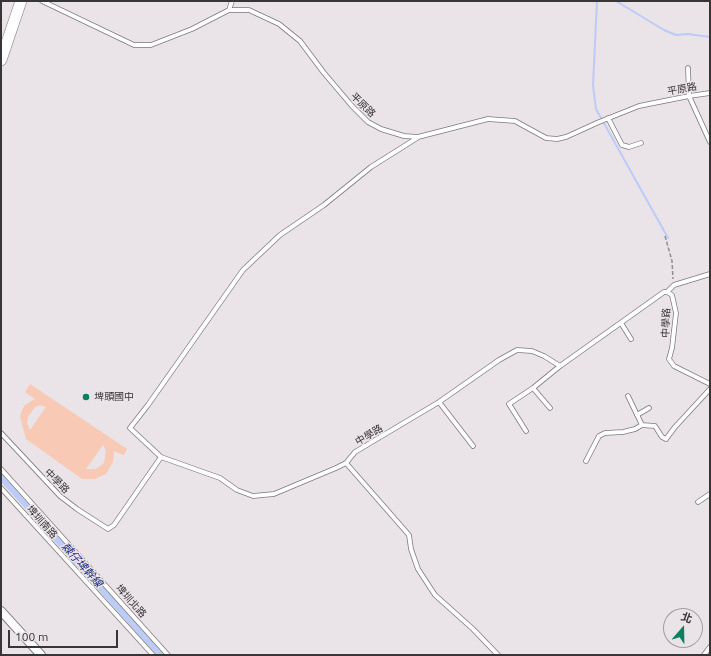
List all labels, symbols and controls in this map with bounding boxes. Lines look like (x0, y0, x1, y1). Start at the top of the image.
street label: 平原路 (666, 80, 698, 98)
street label: 平原路 (348, 90, 378, 120)
street label: 中學路 (659, 308, 673, 338)
place label: 埤頭國中 (94, 391, 134, 403)
marker: 埤頭國中 (81, 392, 91, 402)
street label: 中學路 (353, 422, 385, 448)
street label: 中學路 (42, 466, 72, 496)
street label: 埤圳南路 (24, 503, 60, 541)
water label: 棘仔埤幹線 (59, 540, 105, 590)
street label: 埤圳北路 (113, 582, 149, 620)
north arrow (663, 608, 703, 648)
text: 北 (680, 610, 694, 625)
scale bar (10, 622, 120, 648)
text: 100 m (15, 630, 48, 643)

